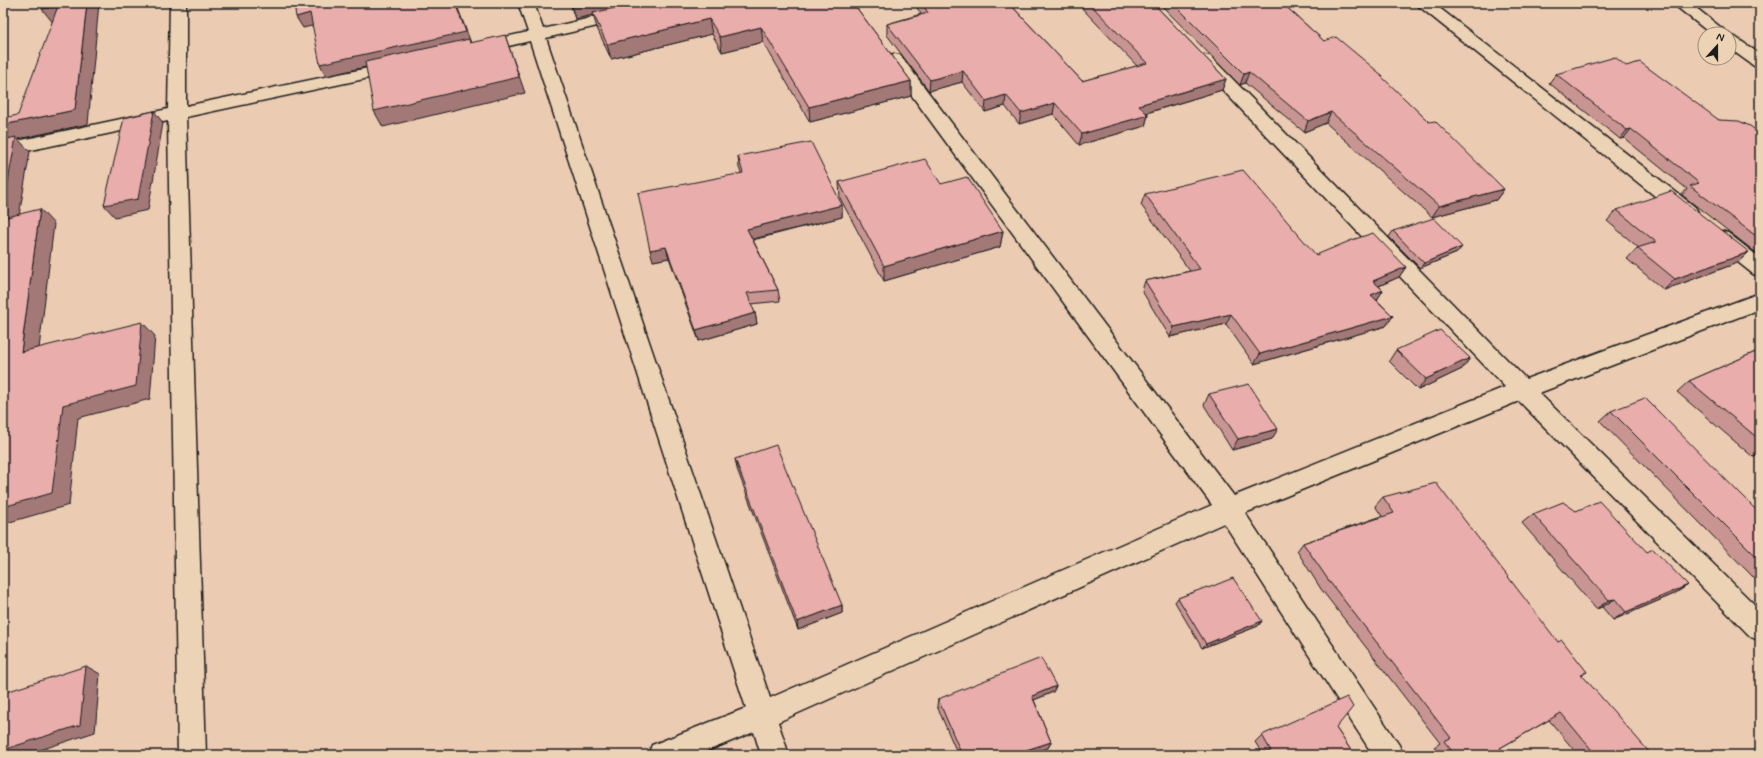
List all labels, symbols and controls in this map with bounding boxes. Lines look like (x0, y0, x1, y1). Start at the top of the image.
north arrow (1697, 26, 1737, 66)
text: N (1714, 30, 1726, 45)

